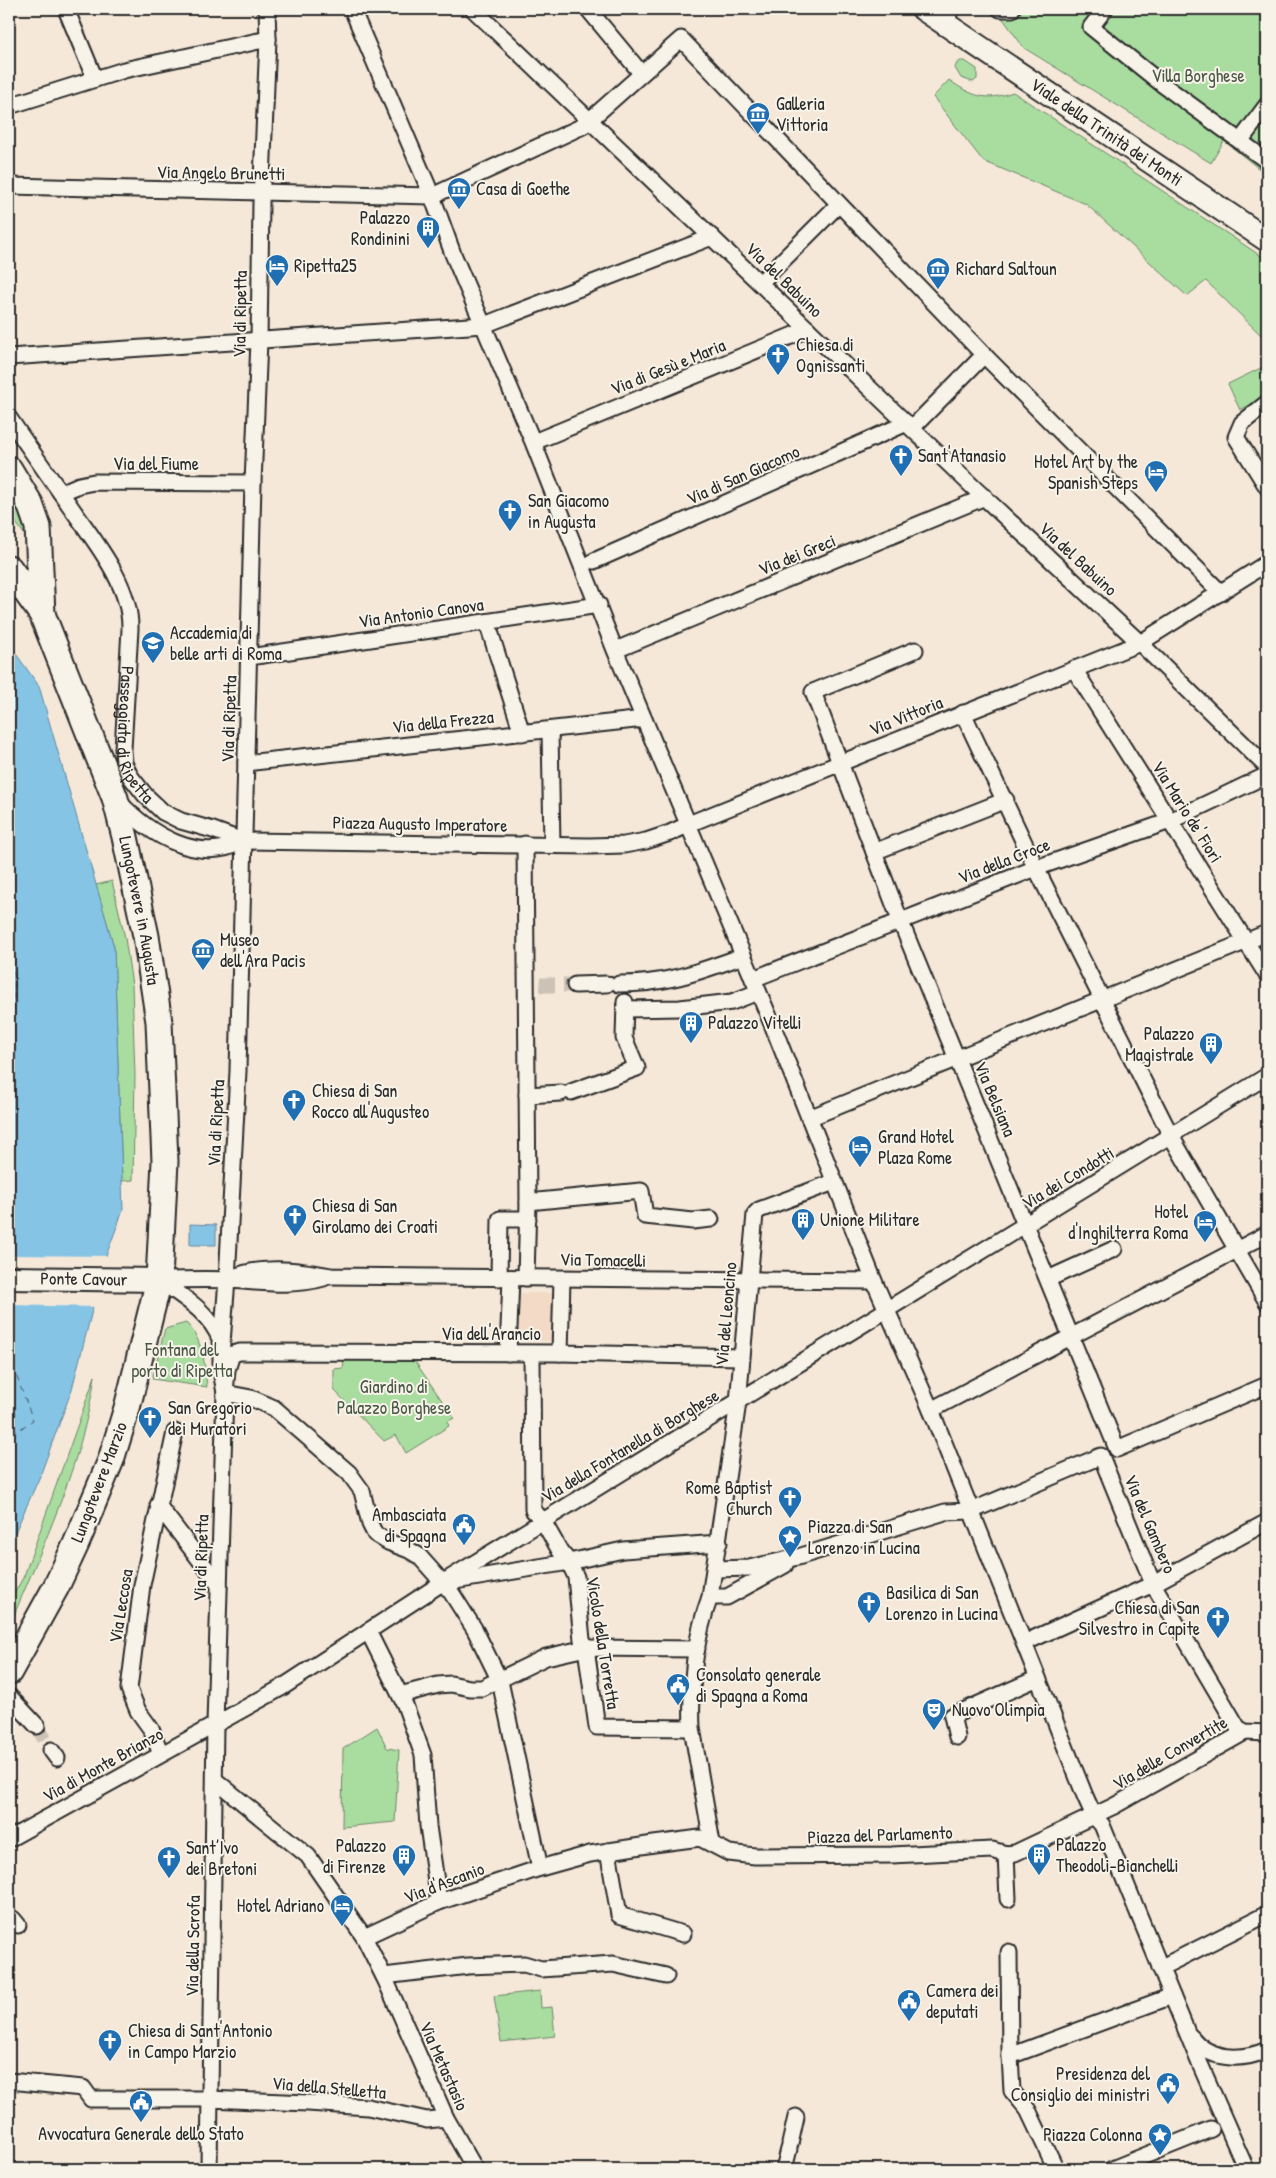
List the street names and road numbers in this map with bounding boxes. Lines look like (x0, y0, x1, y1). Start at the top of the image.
street label: Viale della Trinità dei Monti (1026, 72, 1188, 192)
street label: Via Angelo Brunetti (157, 159, 286, 186)
street label: Via del Babuino (740, 236, 829, 323)
street label: Via di Ripetta (226, 270, 253, 358)
street label: Via di Gesù e Maria (607, 332, 729, 401)
street label: Via di San Giacomo (682, 438, 803, 511)
street label: Via del Fiume (113, 451, 199, 476)
street label: Via del Babuino (1034, 516, 1123, 601)
street label: Via dei Greci (754, 528, 839, 581)
street label: Via Antonio Canova (357, 591, 485, 634)
street label: Passeggiata di Ripetta (111, 665, 159, 809)
street label: Via di Ripetta (214, 675, 243, 763)
street label: Via Vittoria (865, 689, 946, 742)
street label: Via della Frezza (391, 704, 495, 739)
street label: Via Mario de' Fiori (1146, 756, 1229, 867)
street label: Piazza Augusto Imperatore (332, 809, 508, 838)
street label: Via della Croce (954, 832, 1053, 890)
street label: Lungotevere in Augusta (113, 834, 166, 987)
street label: Via Belsiana (968, 1057, 1023, 1140)
street label: Via di Ripetta (201, 1079, 230, 1167)
street label: Via dei Condotti (1017, 1140, 1119, 1215)
street label: Via Tomacelli (560, 1246, 646, 1273)
street label: Via del Leoncino (709, 1261, 742, 1367)
street label: Ponte Cavour (40, 1265, 128, 1292)
street label: Via dell'Arancio (441, 1321, 541, 1346)
street label: Via della Fontanella di Borghese (536, 1382, 723, 1509)
street label: Lungotevere Marzio (64, 1418, 133, 1546)
street label: Via del Gambero (1118, 1471, 1183, 1577)
street label: Via di Ripetta (186, 1514, 215, 1602)
street label: Via Leccosa (102, 1567, 139, 1645)
street label: Vicolo della Torretta (581, 1575, 626, 1711)
street label: Via delle Convertite (1108, 1710, 1232, 1796)
street label: Via di Monte Brianzo (38, 1721, 168, 1808)
street label: Piazza del Parlamento (807, 1819, 953, 1850)
street label: Via d'Ascanio (400, 1856, 488, 1909)
street label: Via della Scrofa (179, 1895, 206, 1997)
street label: Via Metastasio (414, 2017, 475, 2114)
street label: Via della Stelletta (271, 2070, 387, 2105)

